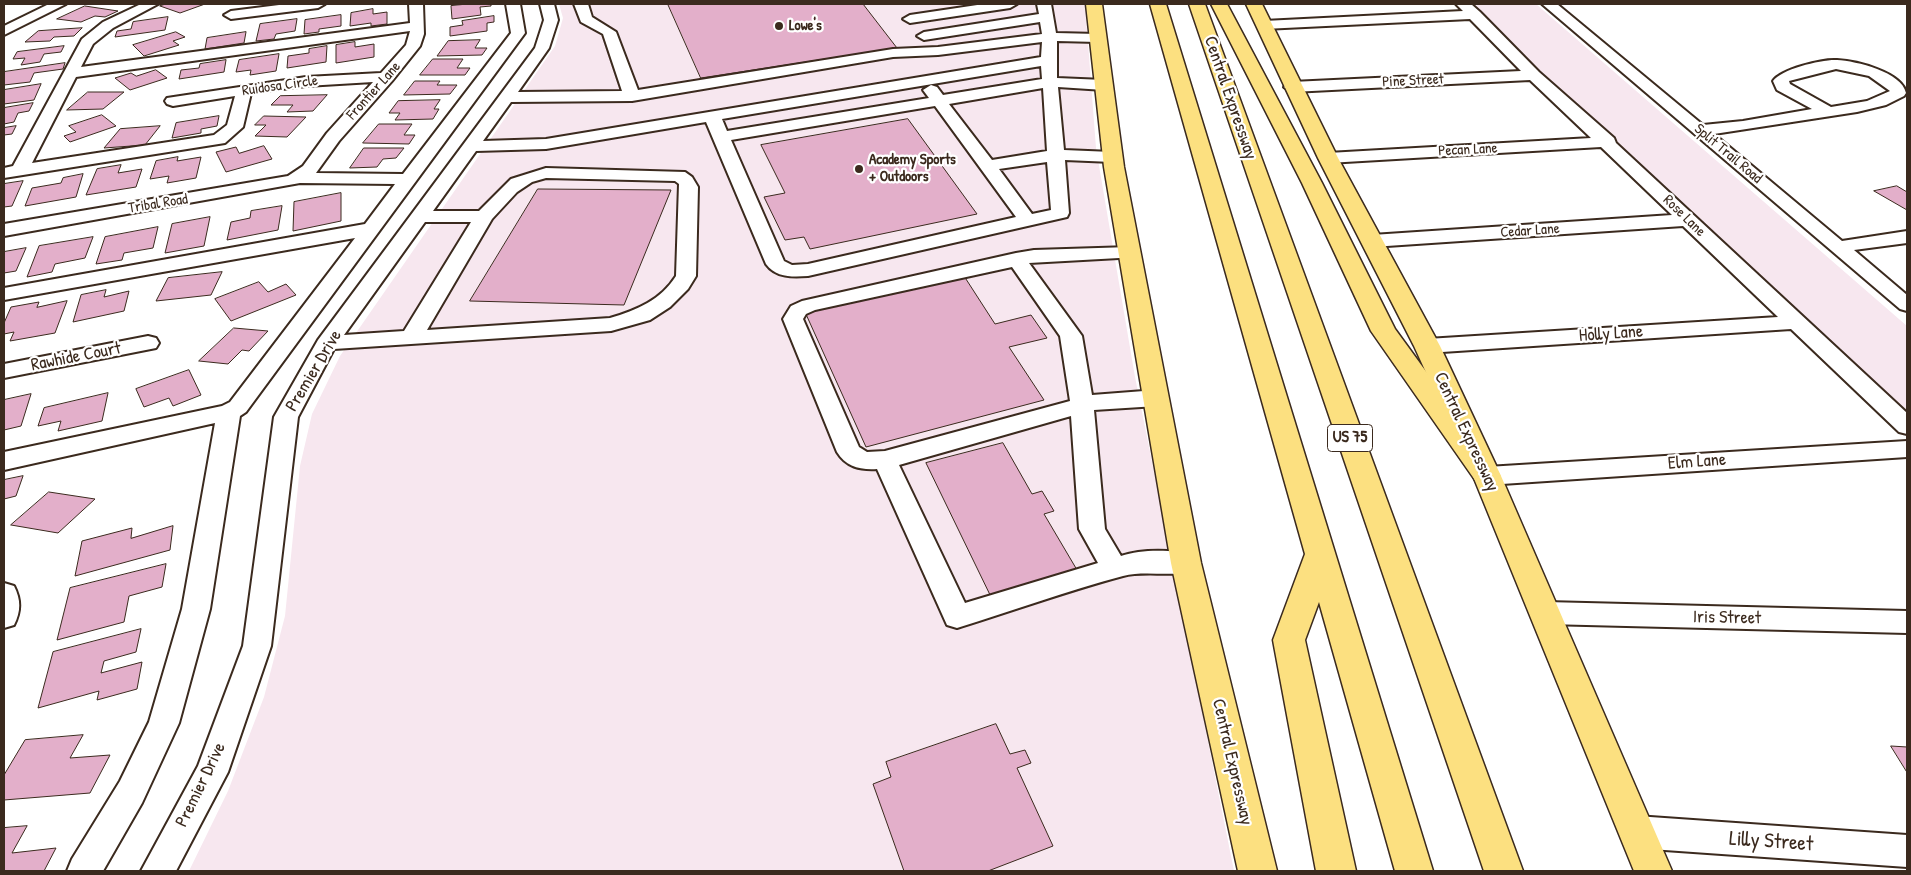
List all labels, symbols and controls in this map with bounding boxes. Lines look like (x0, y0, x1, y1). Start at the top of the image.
place label: Lowe's (789, 17, 822, 35)
marker: Lowe's (773, 20, 785, 32)
street label: Central Expressway (1199, 34, 1261, 162)
street label: Frontier Lane (343, 58, 405, 124)
street label: Pine Street (1382, 70, 1444, 92)
street label: Ruidosa Circle (241, 72, 319, 100)
street label: Split Trail Road (1690, 120, 1766, 188)
street label: Pecan Lane (1438, 139, 1498, 161)
place label: Academy Sports + Outdoors (869, 151, 956, 186)
marker: Academy Sports + Outdoors (853, 163, 865, 175)
street label: Tribal Road (127, 190, 189, 218)
street label: Rose Lane (1659, 191, 1709, 241)
street label: Cedar Lane (1500, 220, 1560, 242)
street label: Holly Lane (1578, 321, 1644, 347)
street label: Premier Drive (281, 326, 347, 416)
street label: Rawhide Court (29, 338, 123, 376)
street label: Central Expressway (1429, 369, 1503, 495)
road number: US 75 (1328, 424, 1372, 452)
street label: Elm Lane (1667, 449, 1727, 475)
street label: Iris Street (1693, 607, 1761, 629)
street label: Central Expressway (1207, 697, 1257, 827)
street label: Premier Drive (171, 739, 231, 831)
street label: Lilly Street (1728, 826, 1814, 858)

